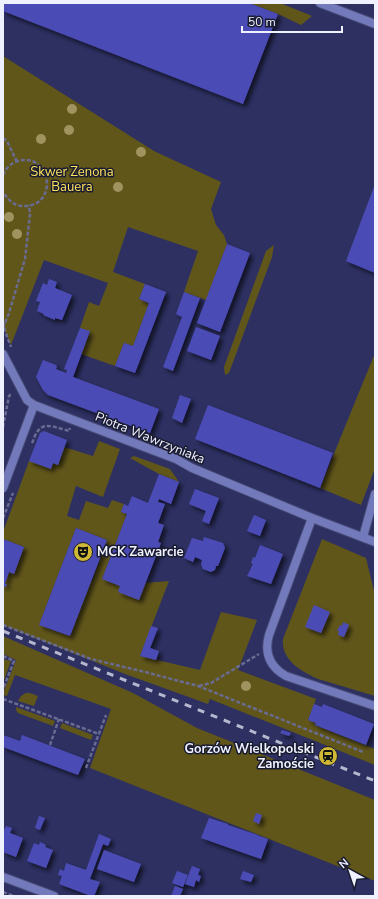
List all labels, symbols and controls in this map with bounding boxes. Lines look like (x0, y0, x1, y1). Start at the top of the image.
scale bar (242, 8, 342, 34)
text: 50 m (248, 14, 276, 30)
park label: Skwer Zenona Bauera (30, 163, 114, 196)
street label: Piotra Wawrzyniaka (92, 408, 208, 468)
theatre icon: MCK Zawarcie (72, 541, 94, 563)
place label: MCK Zawarcie (97, 543, 184, 561)
place label: Gorzów Wielkopolski Zamoście (184, 740, 314, 773)
station icon: Gorzów Wielkopolski Zamoście (317, 745, 339, 767)
north arrow (330, 851, 370, 891)
text: N (336, 855, 352, 872)

